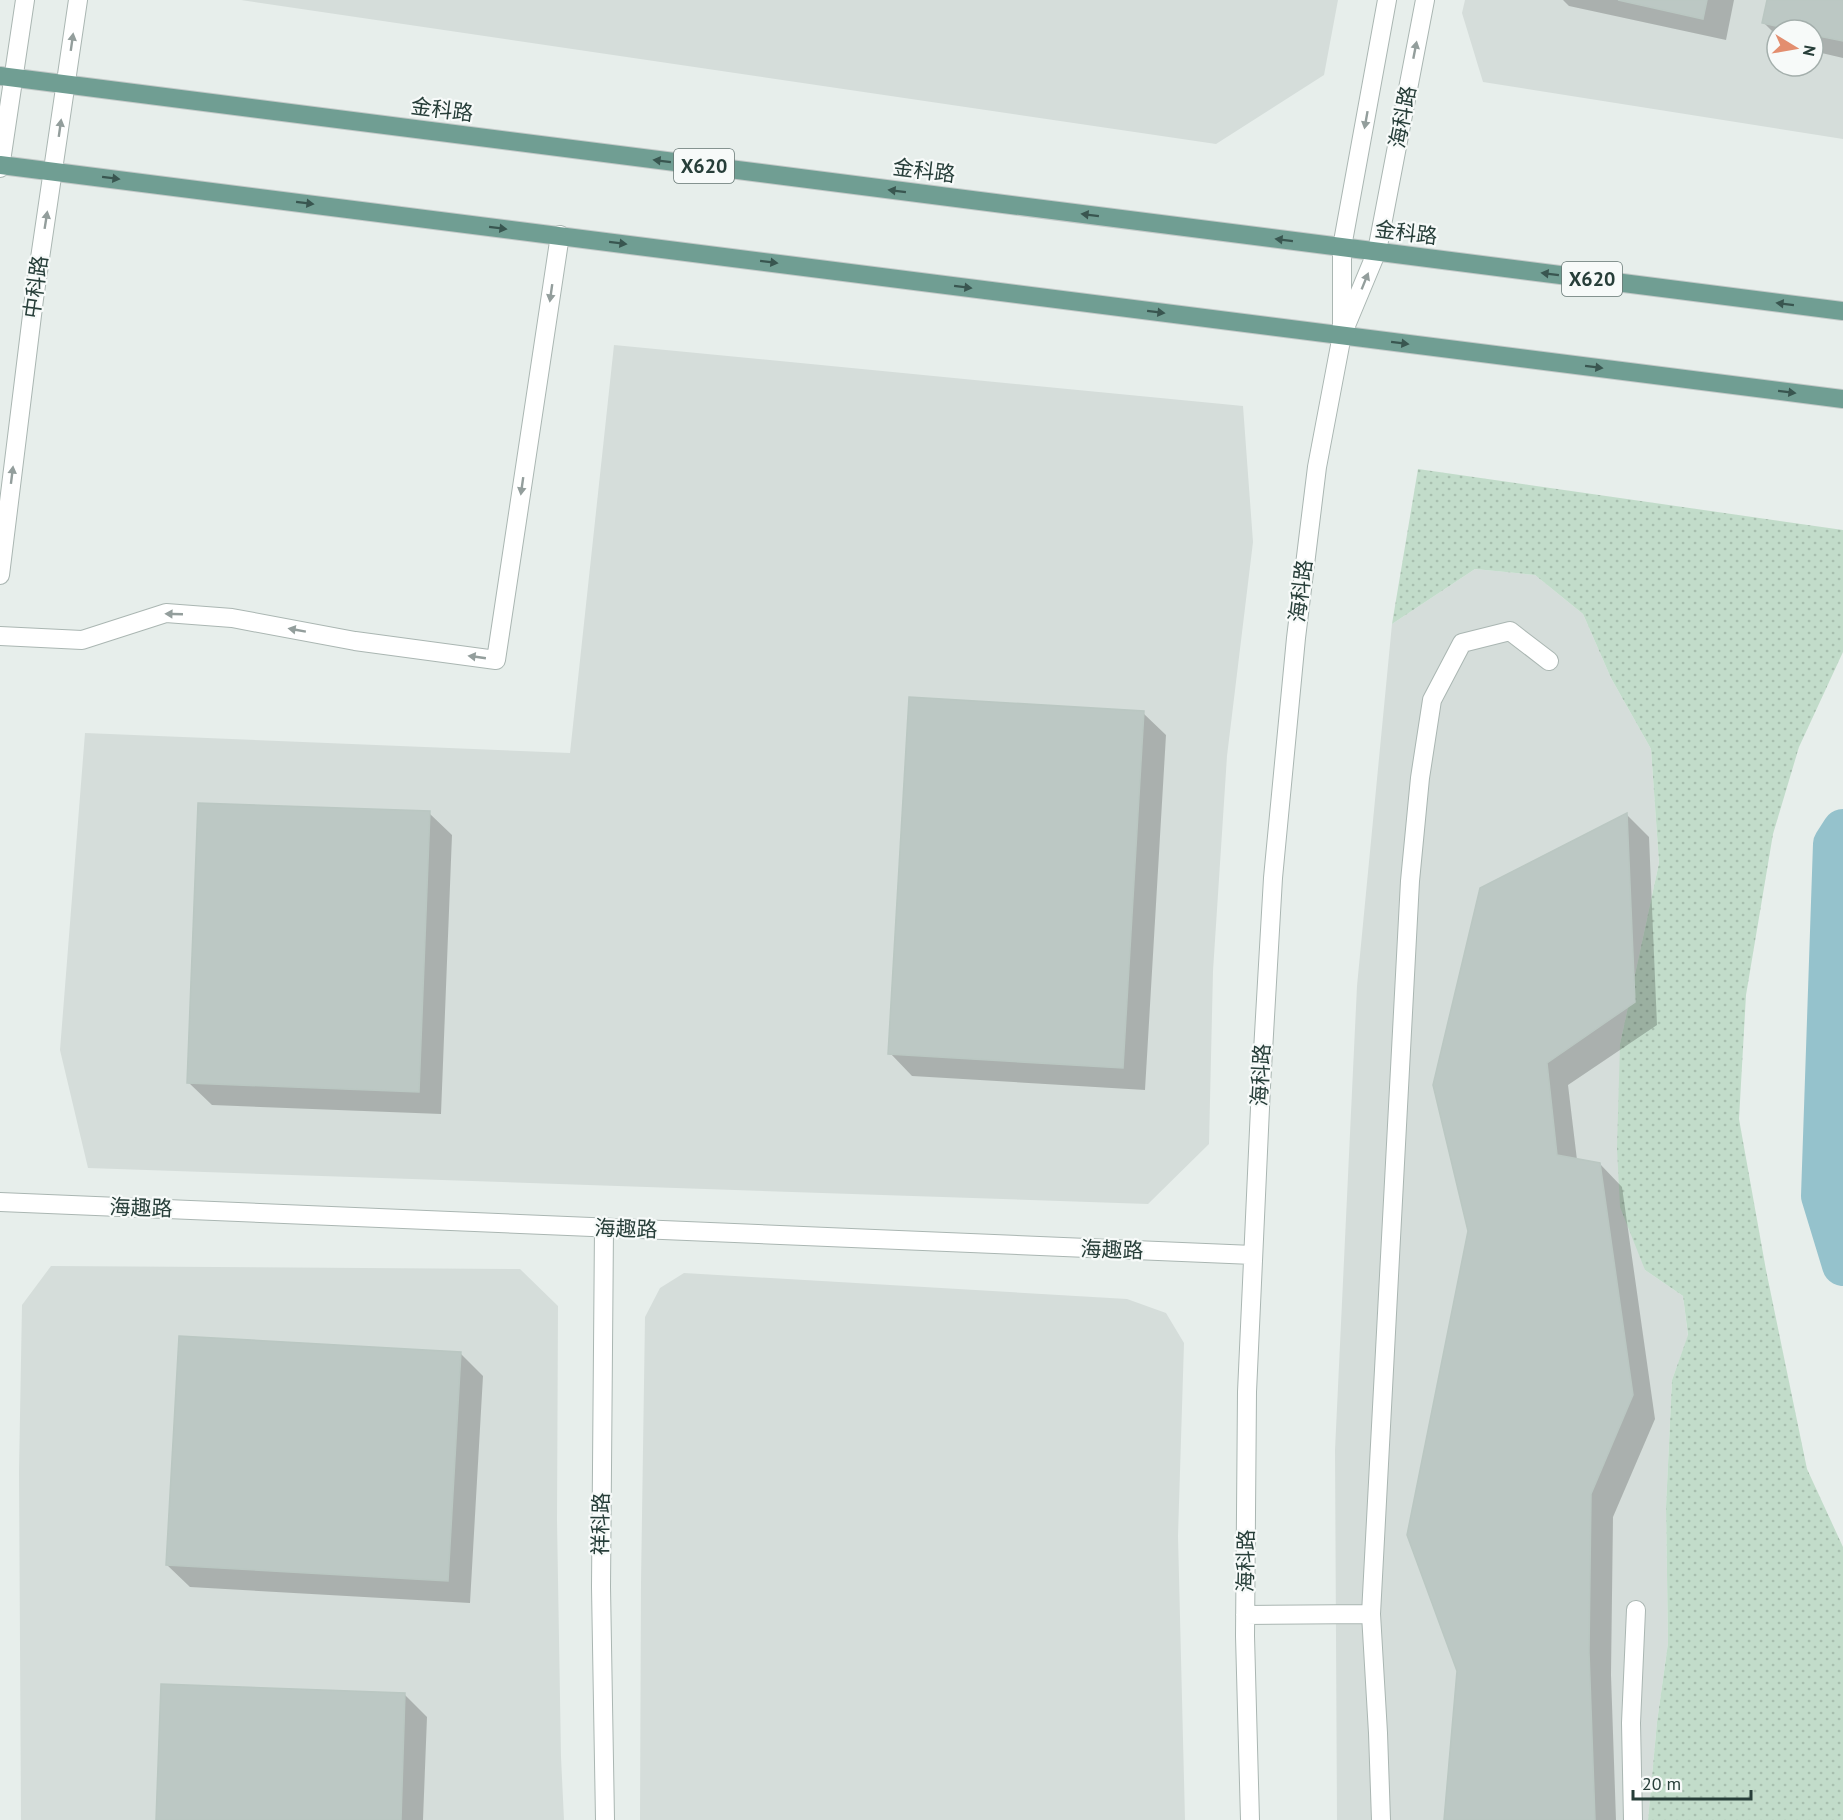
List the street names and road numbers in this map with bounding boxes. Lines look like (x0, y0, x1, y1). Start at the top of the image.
street label: 海科路 (1383, 83, 1422, 150)
street label: 金科路 (409, 92, 475, 127)
road number: X620 (674, 149, 734, 183)
street label: 金科路 (891, 153, 957, 188)
street label: 金科路 (1373, 215, 1439, 250)
street label: 中科路 (18, 254, 53, 320)
road number: X620 (1562, 262, 1622, 296)
street label: 海科路 (1283, 558, 1318, 624)
street label: 海科路 (1245, 1043, 1276, 1107)
street label: 海趣路 (109, 1193, 173, 1222)
street label: 海趣路 (594, 1214, 658, 1243)
street label: 海趣路 (1080, 1235, 1144, 1264)
street label: 祥科路 (586, 1492, 615, 1556)
street label: 海科路 (1231, 1529, 1260, 1593)

